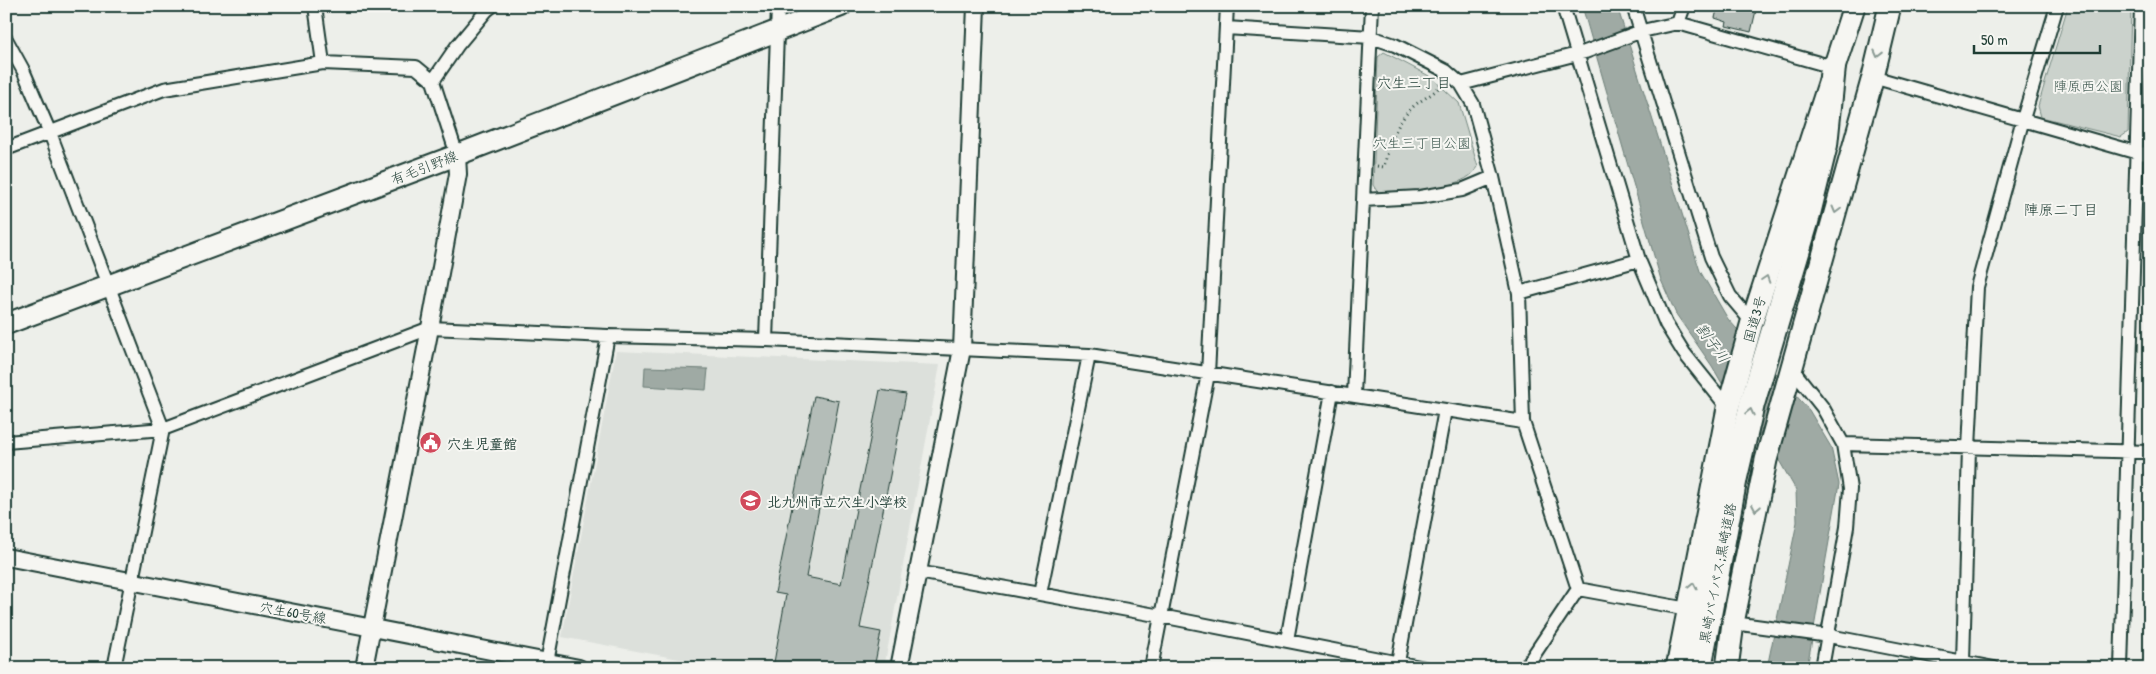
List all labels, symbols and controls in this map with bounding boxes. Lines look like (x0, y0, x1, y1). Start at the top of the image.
scale bar (1974, 22, 2100, 54)
text: 50 m (1981, 29, 2008, 50)
one-way arrow (1873, 49, 1884, 58)
district label: 穴生三丁目 (1376, 72, 1452, 93)
park label: 陣原西公園 (2053, 76, 2123, 95)
park label: 穴生三丁目公園 (1373, 133, 1471, 152)
street label: 有毛引野線 (388, 146, 460, 188)
district label: 陣原二丁目 (2023, 199, 2099, 220)
one-way arrow (1831, 206, 1841, 214)
one-way arrow (1760, 275, 1770, 284)
street label: 国道3号 (1738, 293, 1770, 345)
water label: 割子川 (1691, 319, 1735, 367)
one-way arrow (1744, 407, 1755, 416)
public building icon: 穴生児童館 (419, 431, 443, 455)
place label: 穴生児童館 (447, 434, 517, 453)
school or university icon: 北九州市立穴生小学校 (739, 489, 763, 513)
place label: 北九州市立穴生小学校 (767, 492, 907, 511)
street label: 黒崎バイパス;黒崎道路 (1694, 501, 1740, 645)
one-way arrow (1752, 503, 1762, 512)
one-way arrow (1687, 581, 1697, 590)
street label: 穴生60号線 (258, 597, 328, 627)

